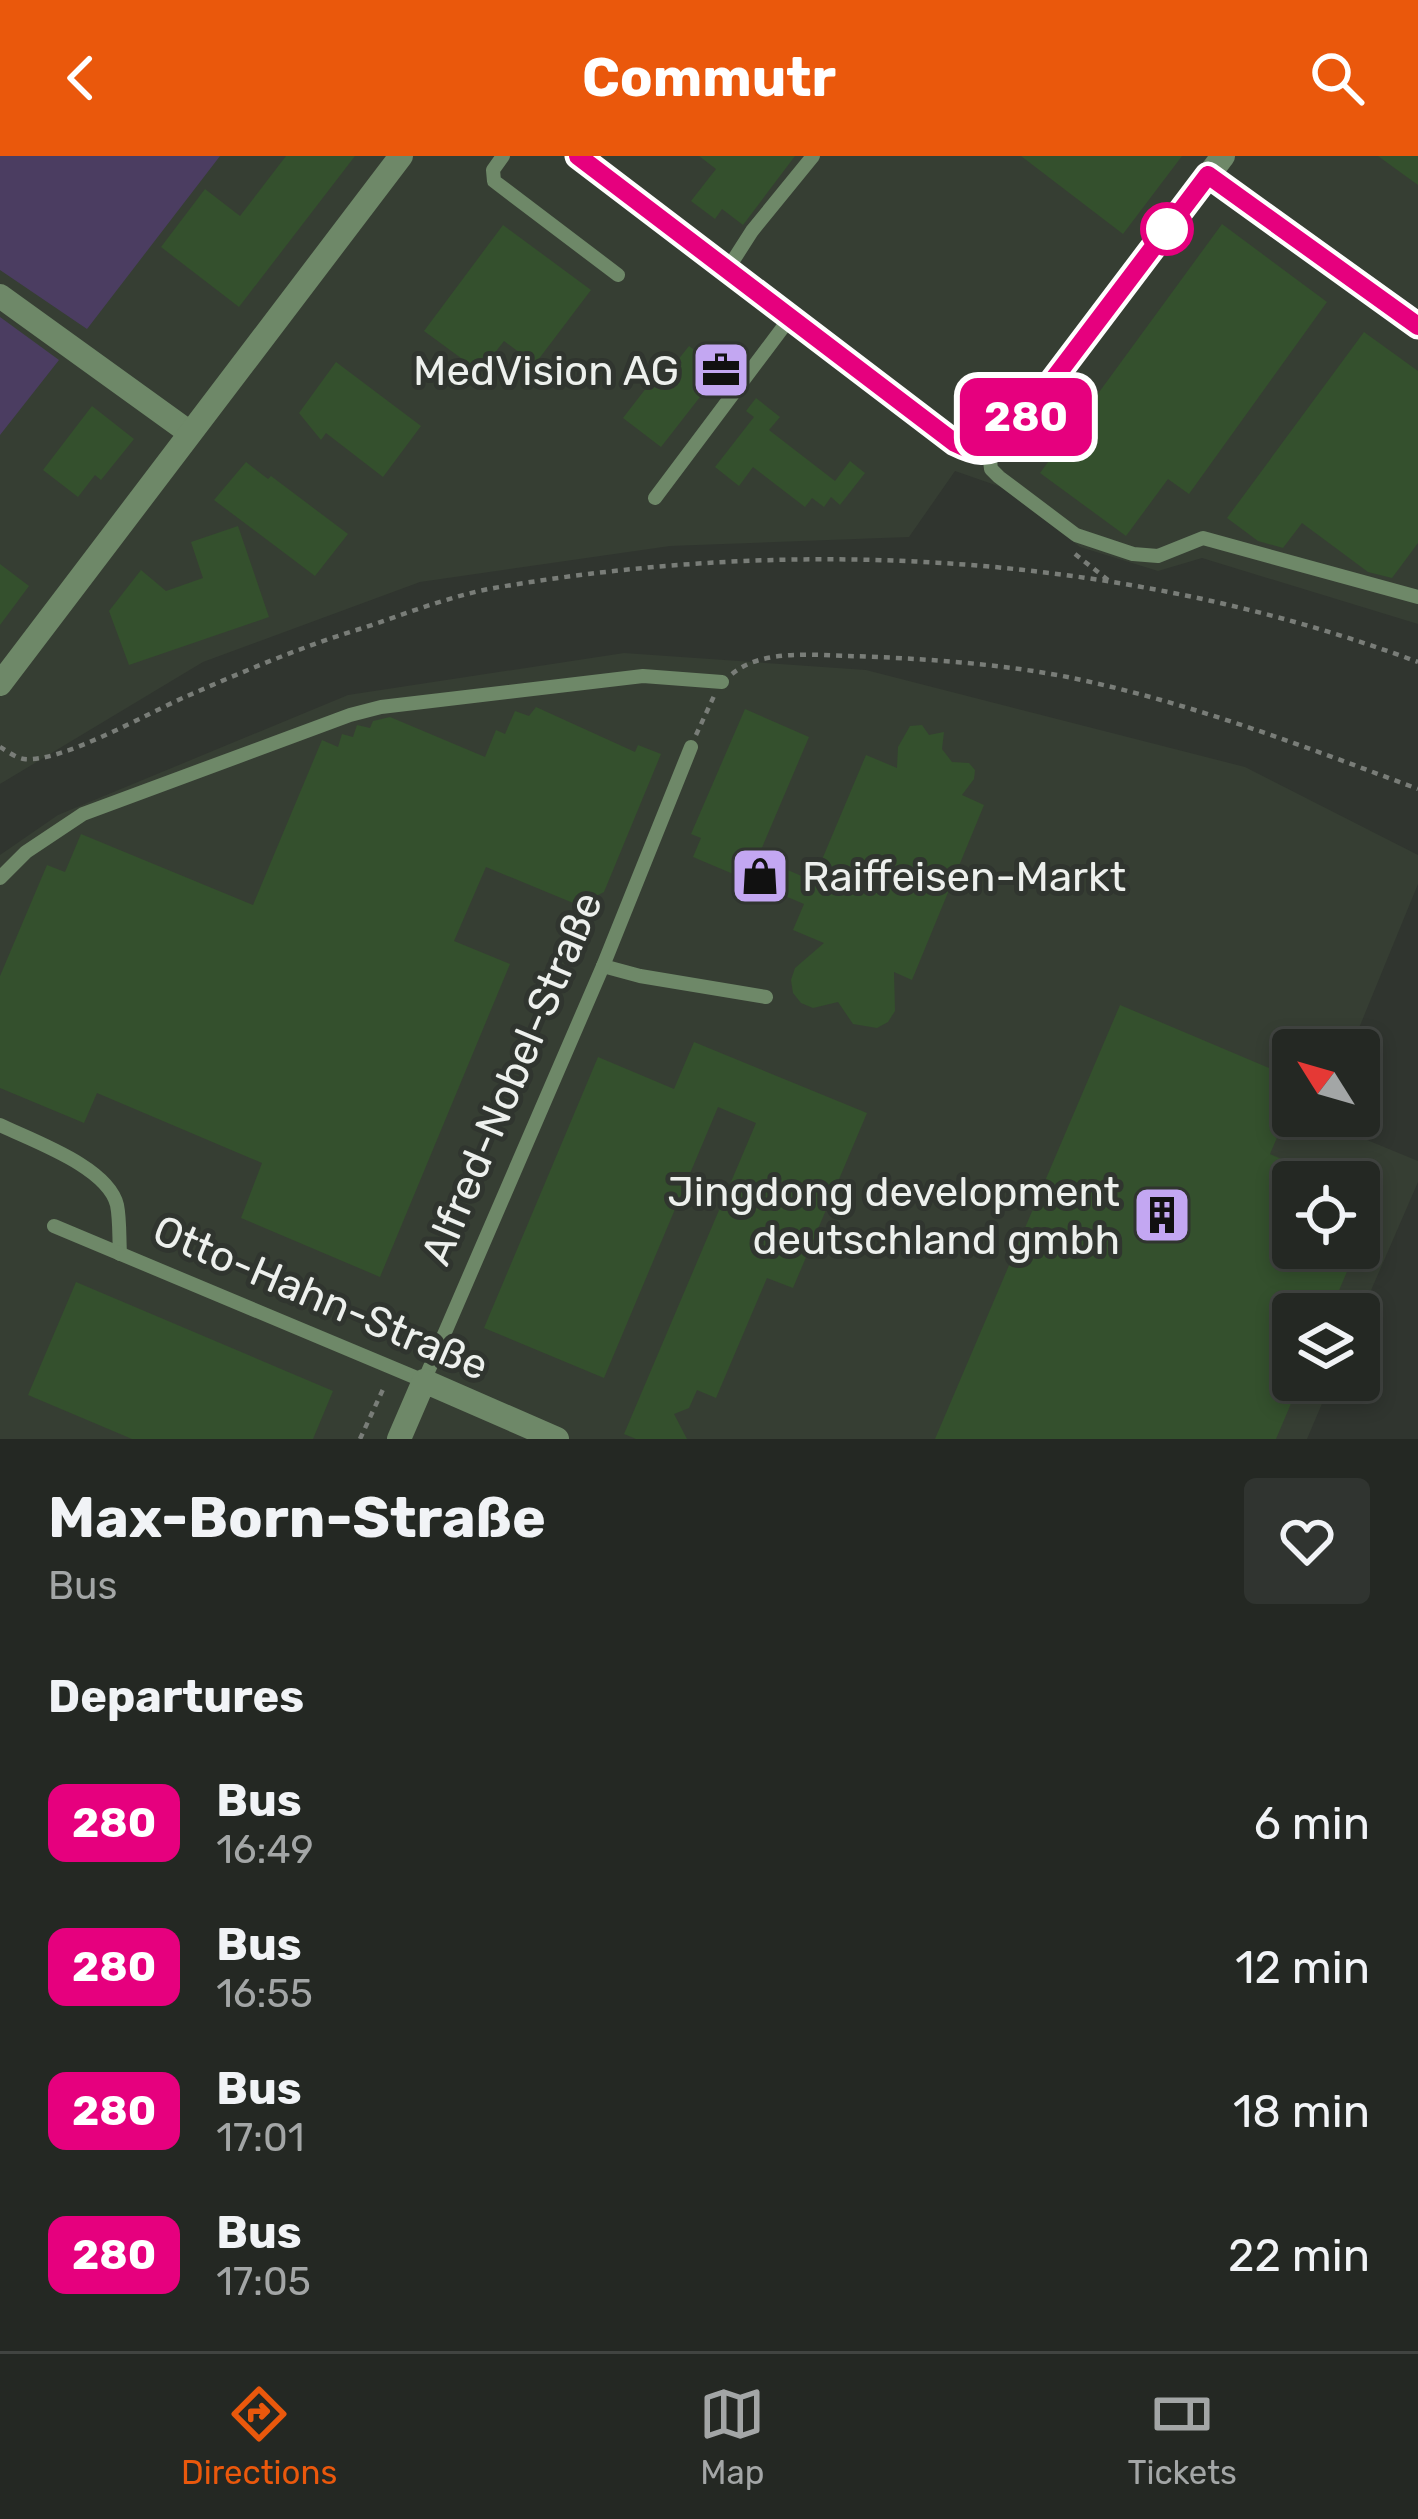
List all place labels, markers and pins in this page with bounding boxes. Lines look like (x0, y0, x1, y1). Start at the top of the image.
unlabelled marker (1142, 204, 1192, 254)
office icon: MedVision AG (690, 339, 752, 401)
place label: MedVision AG (413, 346, 679, 396)
shop icon: Raiffeisen-Markt (729, 845, 791, 907)
place label: Raiffeisen-Markt (802, 852, 1126, 902)
place label: Jingdong development deutschland gmbh (667, 1167, 1120, 1265)
building icon: Jingdong development deutschland gmbh (1131, 1184, 1193, 1246)

